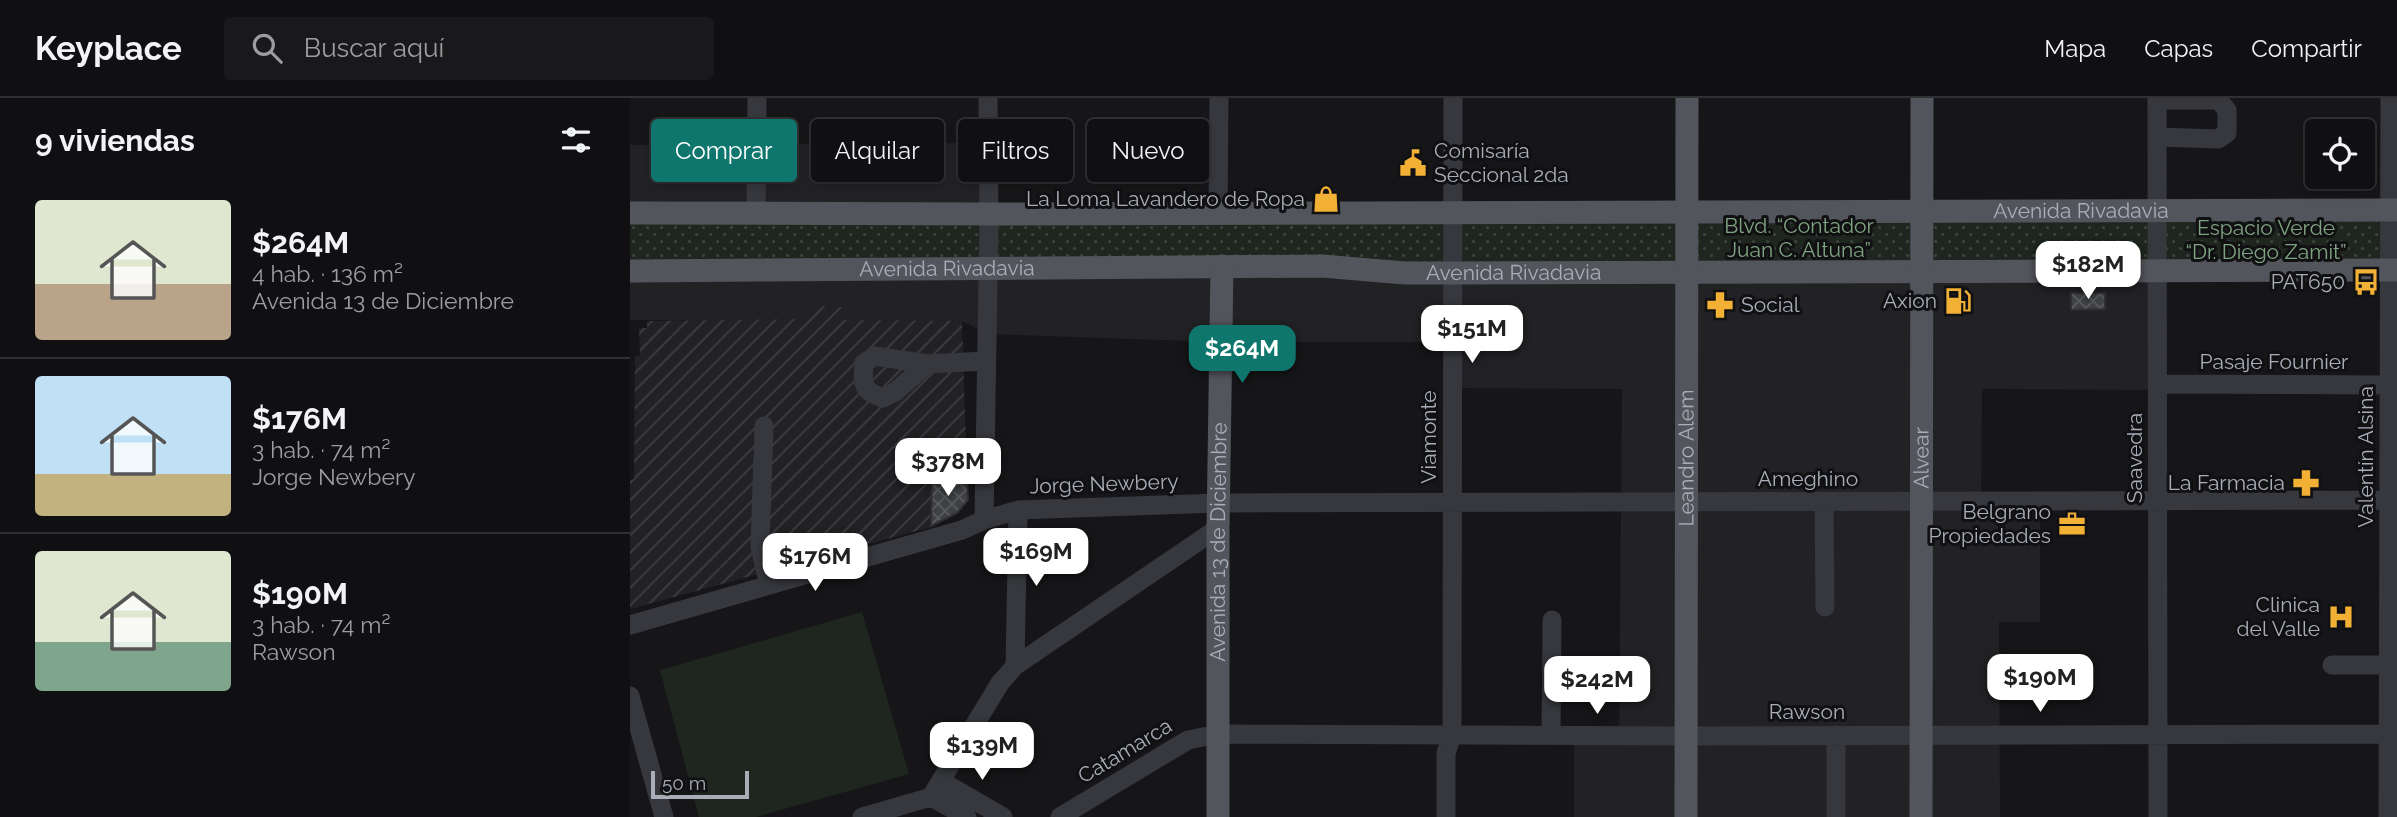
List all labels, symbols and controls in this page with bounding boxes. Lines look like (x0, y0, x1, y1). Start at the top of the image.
search box (224, 17, 714, 80)
text: Keyplace (35, 29, 182, 68)
icon: search (248, 29, 286, 67)
text: Buscar aquí (304, 33, 444, 63)
text: Mapa (2044, 34, 2106, 63)
text: Capas (2144, 34, 2213, 63)
text: Compartir (2251, 34, 2362, 63)
chip: Comprar (651, 119, 797, 182)
chip: Alquilar (811, 119, 944, 182)
chip: Filtros (958, 119, 1073, 182)
chip: Nuevo (1087, 119, 1209, 182)
map controls (2305, 119, 2375, 189)
button: locate (2305, 119, 2375, 189)
icon: filters (557, 121, 595, 159)
text: 9 viviendas (35, 123, 195, 158)
place label: Comisaría Seccional 2da (1434, 138, 1569, 187)
public building icon: Comisaría Seccional 2da (1398, 148, 1428, 178)
shop icon: La Loma Lavandero de Ropa (1311, 184, 1341, 214)
place label: La Loma Lavandero de Ropa (1026, 186, 1305, 211)
street label: Avenida Rivadavia (1993, 198, 2169, 223)
park label: Blvd. “Contador Juan C. Altuna” (1724, 213, 1874, 262)
park label: Espacio Verde “Dr. Diego Zamit” (2185, 215, 2347, 264)
text: $264M (252, 225, 349, 260)
icon: home (91, 228, 175, 312)
pin: $182M (2039, 242, 2137, 301)
text: $182M (2052, 250, 2124, 277)
street label: Avenida Rivadavia (859, 255, 1035, 281)
text: 4 hab. · 136 m² (252, 260, 403, 287)
street label: Avenida Rivadavia (1426, 260, 1601, 285)
bus stop icon: PAT650 (2351, 267, 2381, 297)
place label: PAT650 (2271, 269, 2345, 294)
fuel station icon: Axion (1943, 286, 1973, 316)
text: Avenida 13 de Diciembre (252, 287, 514, 314)
place label: Axion (1883, 288, 1937, 313)
pharmacy icon: Social (1705, 290, 1735, 320)
place label: Social (1741, 292, 1800, 317)
pin: $151M (1423, 306, 1521, 365)
text: $151M (1437, 314, 1507, 341)
pin: $264M (1193, 326, 1291, 385)
text: $264M (1205, 334, 1279, 361)
street label: Pasaje Fournier (2200, 349, 2349, 374)
street label: Valentín Alsina (2353, 386, 2378, 528)
street label: Viamonte (1416, 390, 1441, 484)
street label: Leandro Alem (1673, 390, 1699, 526)
text: $176M (252, 401, 347, 436)
icon: home (91, 404, 175, 488)
street label: Saavedra (2122, 413, 2147, 503)
street label: Avenida 13 de Diciembre (1205, 422, 1232, 662)
street label: Alvear (1908, 427, 1934, 489)
text: 3 hab. · 74 m² (252, 436, 390, 463)
pin: $378M (899, 438, 997, 498)
text: $378M (911, 447, 985, 474)
text: Jorge Newbery (252, 463, 416, 490)
street label: Ameghino (1758, 466, 1858, 491)
street label: Jorge Newbery (1029, 468, 1179, 499)
pharmacy icon: La Farmacia (2291, 468, 2321, 498)
place label: La Farmacia (2168, 470, 2285, 495)
place label: Belgrano Propiedades (1929, 499, 2051, 548)
office icon: Belgrano Propiedades (2057, 509, 2087, 539)
pin: $169M (987, 528, 1085, 588)
pin: $176M (766, 533, 864, 593)
text: $169M (999, 537, 1073, 564)
text: $176M (779, 542, 851, 569)
text: $190M (252, 576, 348, 611)
icon: home (91, 579, 175, 663)
place label: Clinica del Valle (2237, 592, 2320, 641)
hospital icon: Clinica del Valle (2326, 602, 2356, 632)
text: 3 hab. · 74 m² (252, 611, 390, 638)
text: Rawson (252, 638, 336, 665)
pin: $190M (1991, 654, 2089, 714)
pin: $242M (1548, 656, 1646, 716)
text: $190M (2003, 663, 2077, 690)
text: $242M (1560, 665, 1634, 692)
street label: Rawson (1769, 699, 1845, 724)
street label: Catamarca (1073, 713, 1176, 788)
pin: $139M (933, 722, 1031, 782)
text: $139M (946, 731, 1018, 758)
scale bar (651, 768, 749, 800)
text: 50 m (662, 772, 706, 794)

